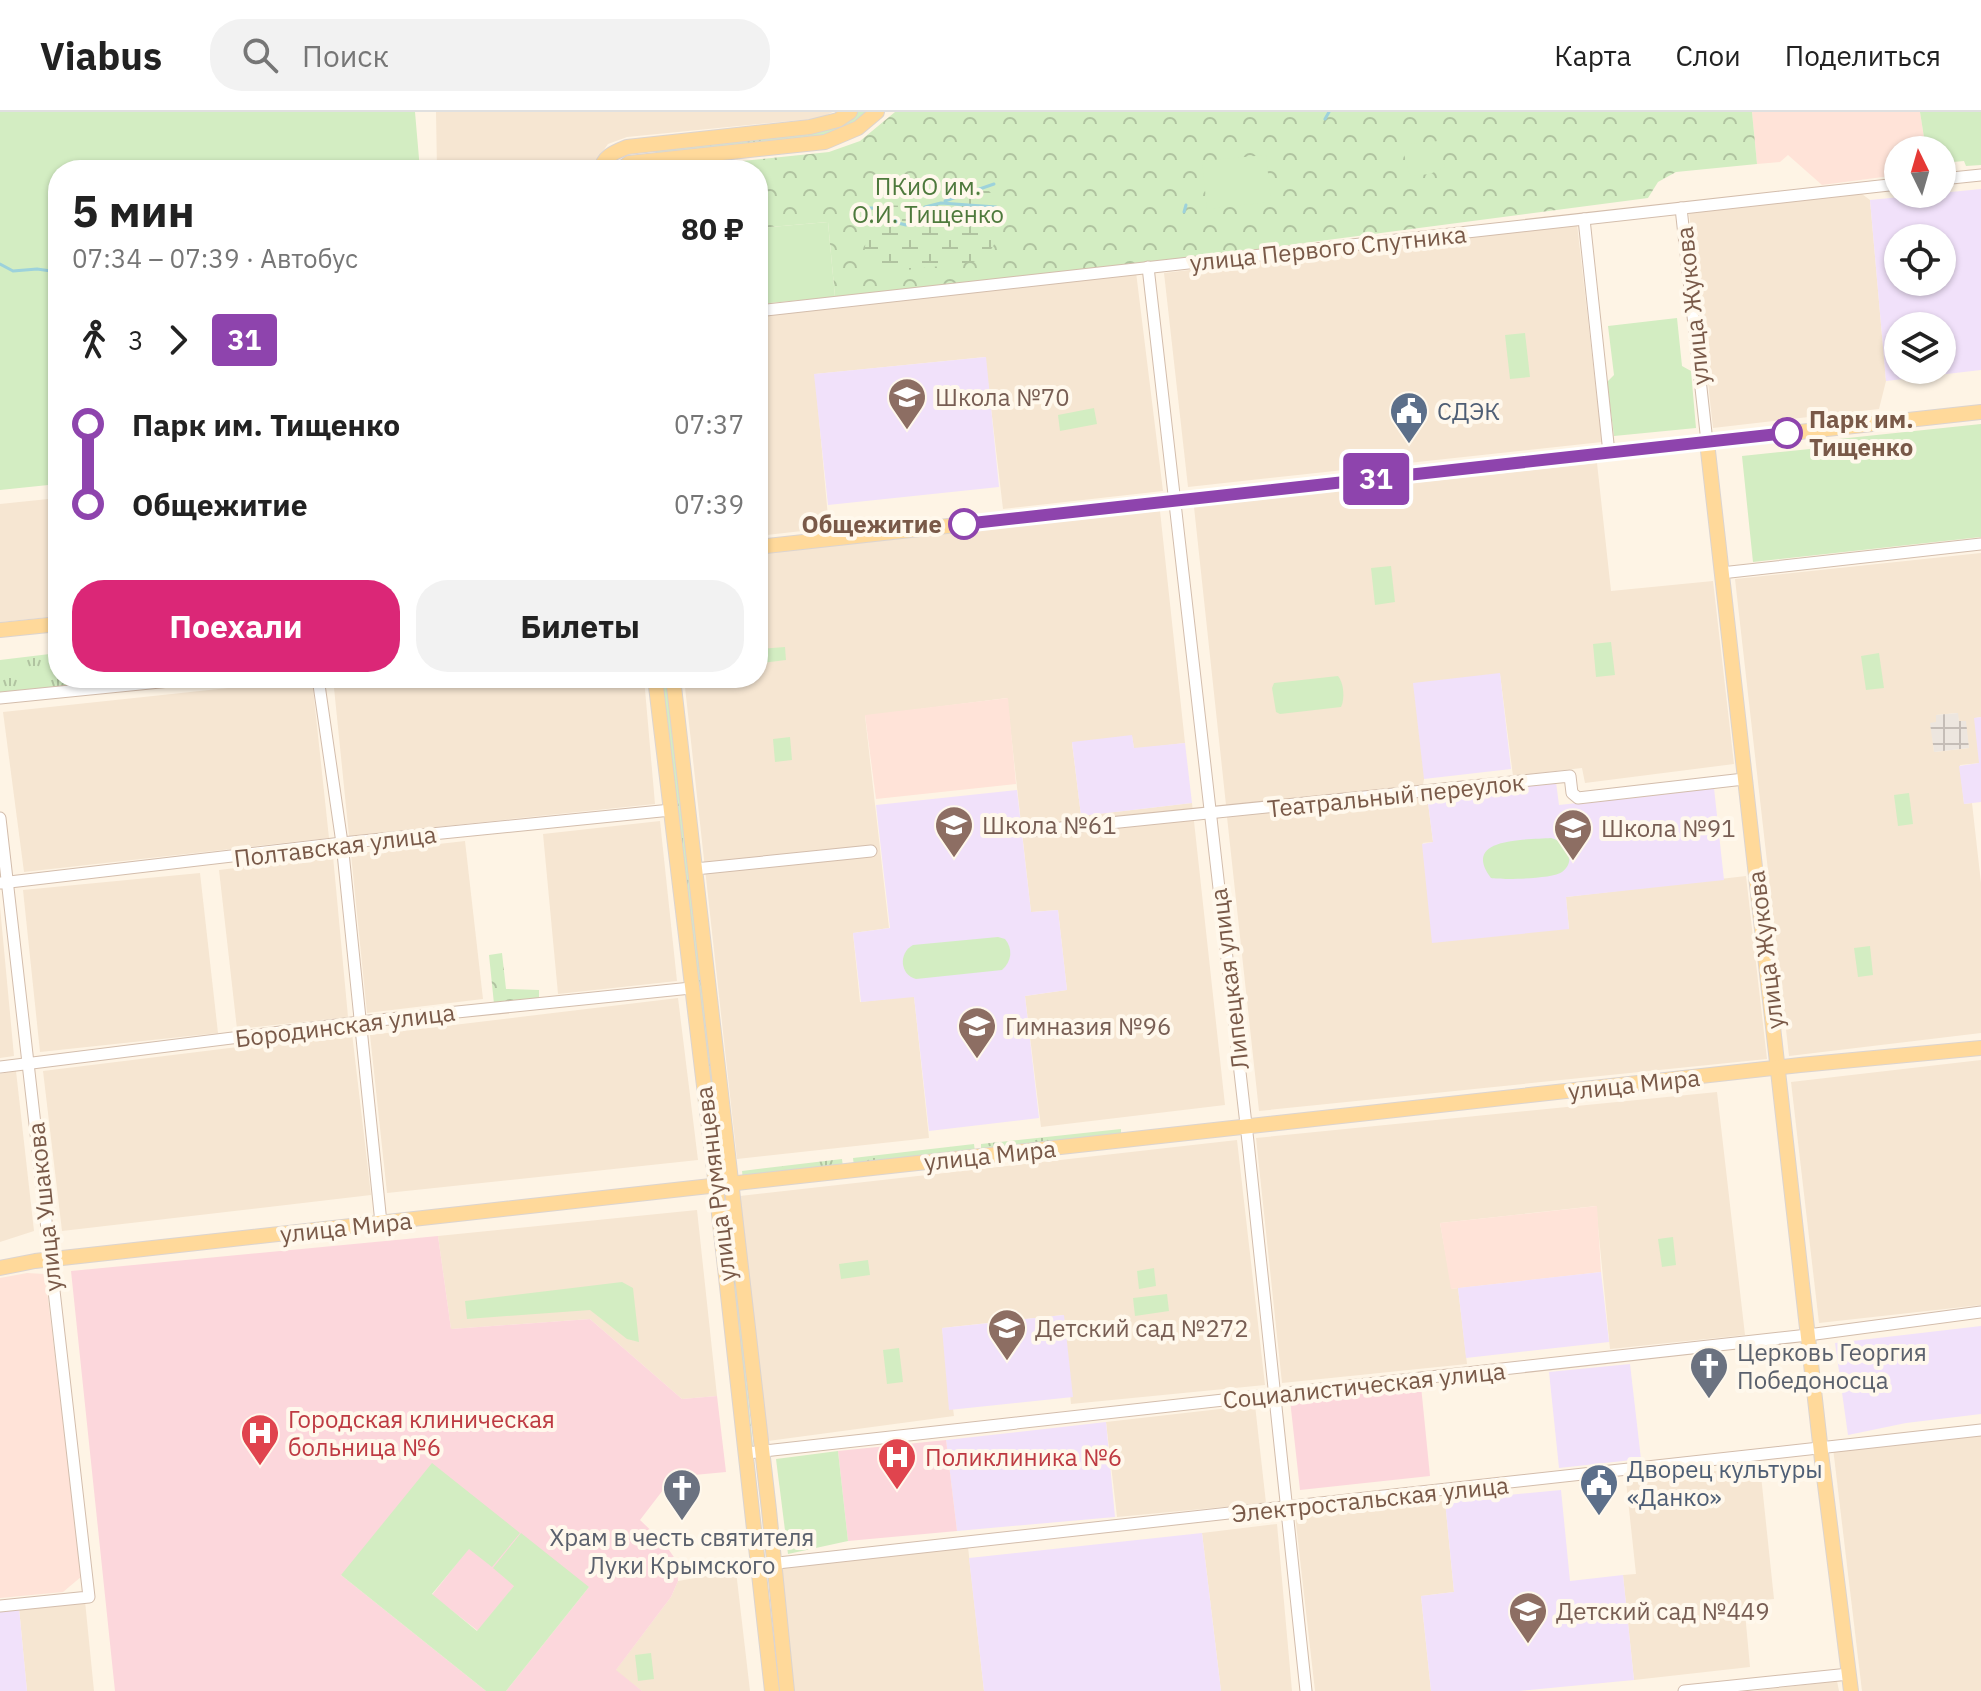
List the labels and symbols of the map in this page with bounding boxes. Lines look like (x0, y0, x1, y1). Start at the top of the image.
north arrow (1884, 136, 1956, 208)
park label: ПКиО им. О.И. Тищенко (852, 170, 1004, 230)
street label: улица Первого Спутника (1188, 218, 1468, 278)
street label: улица Жукова (1668, 225, 1716, 387)
school or university icon: Школа №70 (886, 376, 928, 431)
place label: Школа №70 (935, 381, 1070, 413)
public building icon: СДЭК (1388, 390, 1430, 445)
place label: СДЭК (1437, 395, 1500, 427)
place label: Парк им. Тищенко (1809, 403, 1914, 463)
marker: Парк им. Тищенко (1772, 418, 1802, 448)
line badge: 31 (1340, 453, 1412, 505)
place label: Общежитие (802, 508, 942, 540)
marker: Общежитие (949, 509, 979, 539)
street label: Театральный переулок (1266, 766, 1526, 824)
school or university icon: Школа №61 (933, 804, 975, 859)
school or university icon: Школа №91 (1552, 807, 1594, 862)
place label: Школа №61 (982, 809, 1117, 841)
place label: Школа №91 (1601, 812, 1736, 844)
street label: Полтавская улица (232, 818, 438, 874)
street label: улица Жукова (1739, 869, 1791, 1031)
street label: Липецкая улица (1202, 886, 1256, 1072)
street label: Бородинская улица (233, 996, 457, 1054)
school or university icon: Гимназия №96 (956, 1005, 998, 1060)
place label: Гимназия №96 (1005, 1010, 1171, 1042)
street label: улица Мира (1566, 1061, 1702, 1107)
street label: улица Румянцева (687, 1084, 743, 1283)
street label: улица Ушакова (19, 1121, 69, 1293)
street label: улица Мира (922, 1132, 1058, 1178)
street label: улица Мира (278, 1204, 414, 1250)
school or university icon: Детский сад №272 (986, 1307, 1028, 1362)
place label: Детский сад №272 (1035, 1312, 1249, 1344)
place label: Церковь Георгия Победоносца (1737, 1336, 1927, 1396)
church icon: Церковь Георгия Победоносца (1688, 1345, 1730, 1400)
street label: Социалистическая улица (1221, 1354, 1507, 1416)
place label: Городская клиническая больница №6 (288, 1403, 555, 1463)
hospital icon: Городская клиническая больница №6 (239, 1412, 281, 1467)
hospital icon: Поликлиника №6 (876, 1436, 918, 1491)
place label: Поликлиника №6 (925, 1441, 1122, 1473)
place label: Дворец культуры «Данко» (1627, 1453, 1823, 1513)
public building icon: Дворец культуры «Данко» (1578, 1462, 1620, 1517)
church icon: Храм в честь святителя Луки Крымского (661, 1467, 703, 1522)
street label: Электростальская улица (1230, 1469, 1510, 1529)
place label: Храм в честь святителя Луки Крымского (550, 1521, 814, 1581)
school or university icon: Детский сад №449 (1507, 1590, 1549, 1645)
place label: Детский сад №449 (1556, 1595, 1770, 1627)

